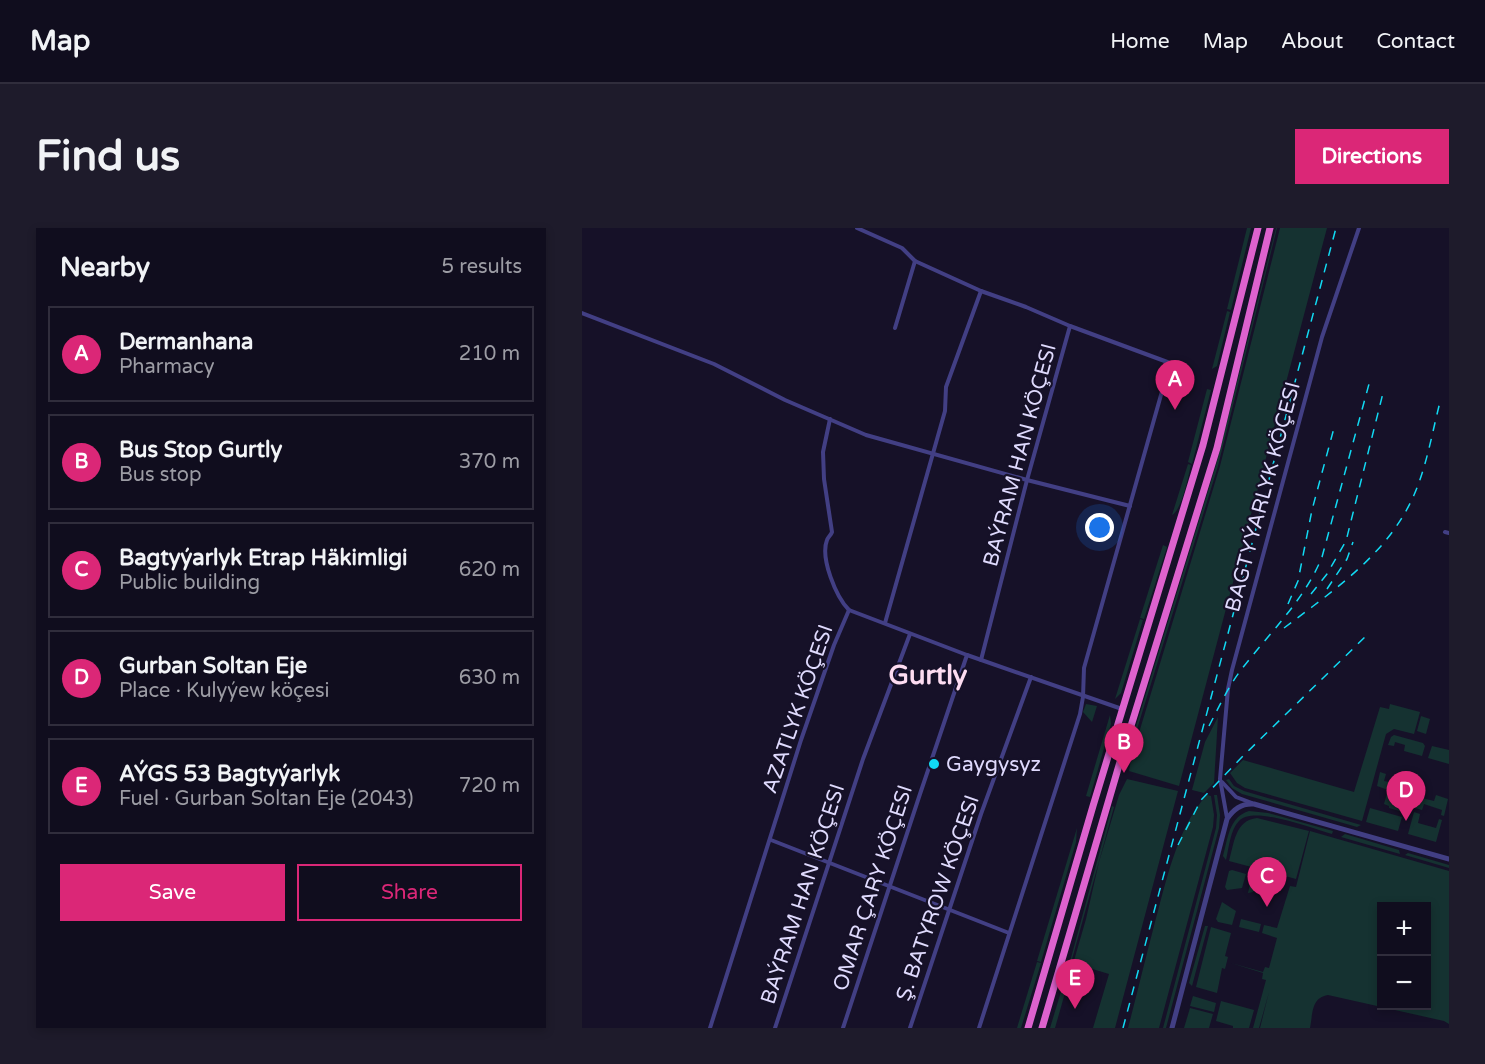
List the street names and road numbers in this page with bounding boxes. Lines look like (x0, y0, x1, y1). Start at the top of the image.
street label: BAÝRAM HAN KÖÇESI (978, 341, 1062, 569)
street label: BAGTYÝARLYK KÖÇESI (1220, 379, 1306, 615)
street label: AZATLYK KÖÇESI (757, 621, 839, 797)
street label: BAÝRAM HAN KÖÇESI (756, 781, 850, 1007)
street label: OMAR ÇARY KÖÇESI (828, 782, 918, 994)
street label: Ş. BATYROW KÖÇESI (891, 792, 985, 1004)

